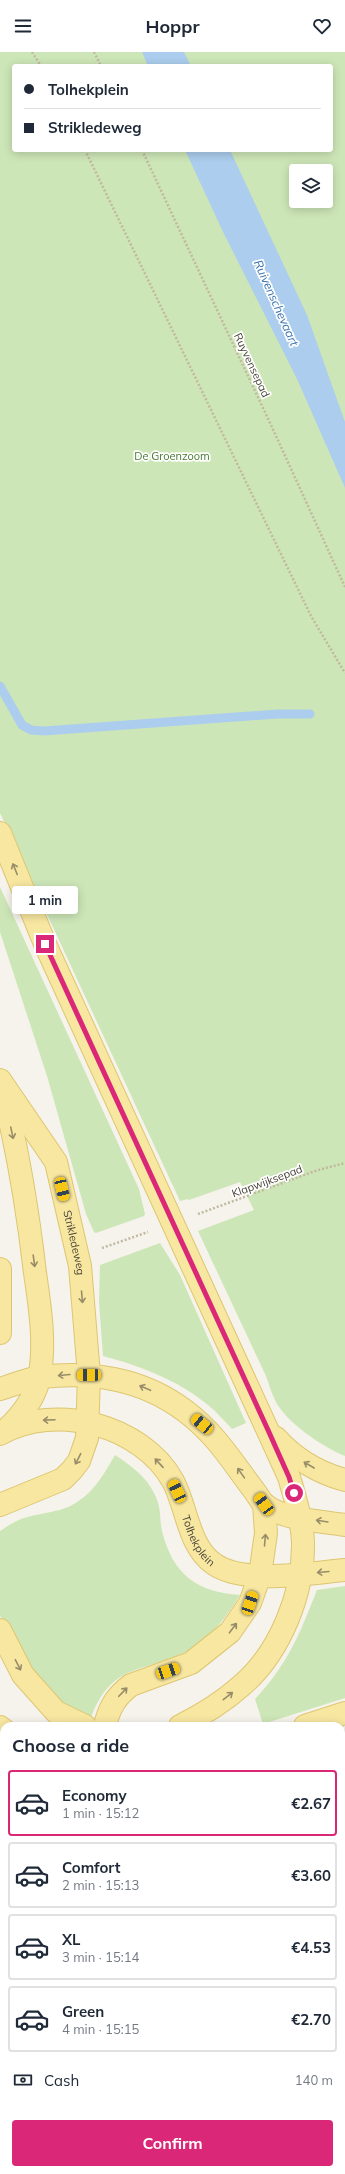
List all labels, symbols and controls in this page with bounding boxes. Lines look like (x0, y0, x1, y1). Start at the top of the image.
icon: menu (12, 15, 34, 37)
text: Hoppr (146, 15, 199, 38)
icon: heart (311, 15, 333, 37)
text: Tolhekplein (48, 80, 129, 99)
text: Strikledeweg (48, 118, 142, 137)
map controls (289, 164, 333, 208)
button: layers (289, 164, 333, 208)
water label: Ruivenschevaart (251, 257, 303, 349)
street label: Ruyvensepad (231, 331, 273, 399)
park label: De Groenzoom (134, 449, 210, 463)
one-way arrow (10, 864, 18, 876)
callout: 1 min (12, 886, 78, 914)
text: 1 min (28, 892, 62, 908)
route end (36, 935, 54, 953)
one-way arrow (8, 1126, 16, 1139)
street label: Klapwijksepad (230, 1162, 304, 1200)
car (53, 1176, 71, 1202)
street label: Strikledeweg (60, 1209, 88, 1276)
one-way arrow (30, 1254, 38, 1267)
one-way arrow (79, 1290, 86, 1303)
car (77, 1369, 101, 1381)
one-way arrow (58, 1372, 71, 1379)
one-way arrow (140, 1384, 152, 1391)
car (189, 1412, 215, 1436)
one-way arrow (43, 1417, 56, 1424)
one-way arrow (74, 1453, 82, 1465)
one-way arrow (154, 1458, 163, 1468)
one-way arrow (303, 1460, 315, 1468)
one-way arrow (237, 1468, 245, 1479)
car (166, 1478, 188, 1504)
route start (285, 1484, 303, 1502)
car (252, 1491, 276, 1517)
street label: Tolhekplein (179, 1513, 218, 1569)
one-way arrow (316, 1517, 329, 1525)
one-way arrow (262, 1534, 269, 1547)
one-way arrow (317, 1568, 330, 1575)
car (240, 1590, 260, 1616)
one-way arrow (228, 1623, 237, 1634)
one-way arrow (15, 1658, 22, 1670)
car (155, 1661, 181, 1681)
one-way arrow (118, 1687, 127, 1697)
one-way arrow (223, 1692, 234, 1701)
text: Choose a ride (12, 1734, 129, 1757)
icon: car (14, 1785, 50, 1821)
text: Economy (62, 1786, 127, 1805)
text: €2.67 (291, 1794, 331, 1813)
text: 1 min · 15:12 (62, 1805, 139, 1821)
icon: car (14, 1857, 50, 1893)
text: Comfort (62, 1858, 120, 1877)
text: €3.60 (291, 1866, 331, 1885)
text: 2 min · 15:13 (62, 1877, 139, 1893)
icon: car (14, 1929, 50, 1965)
text: XL (62, 1930, 80, 1949)
text: €4.53 (291, 1938, 331, 1957)
text: 3 min · 15:14 (62, 1949, 139, 1965)
icon: car (14, 2001, 50, 2037)
text: Green (62, 2002, 104, 2021)
text: €2.70 (291, 2010, 331, 2029)
text: 4 min · 15:15 (62, 2021, 139, 2037)
icon: cash (12, 2069, 34, 2091)
text: Cash (44, 2071, 79, 2090)
text: 140 m (295, 2072, 333, 2088)
button: Confirm (12, 2120, 333, 2166)

